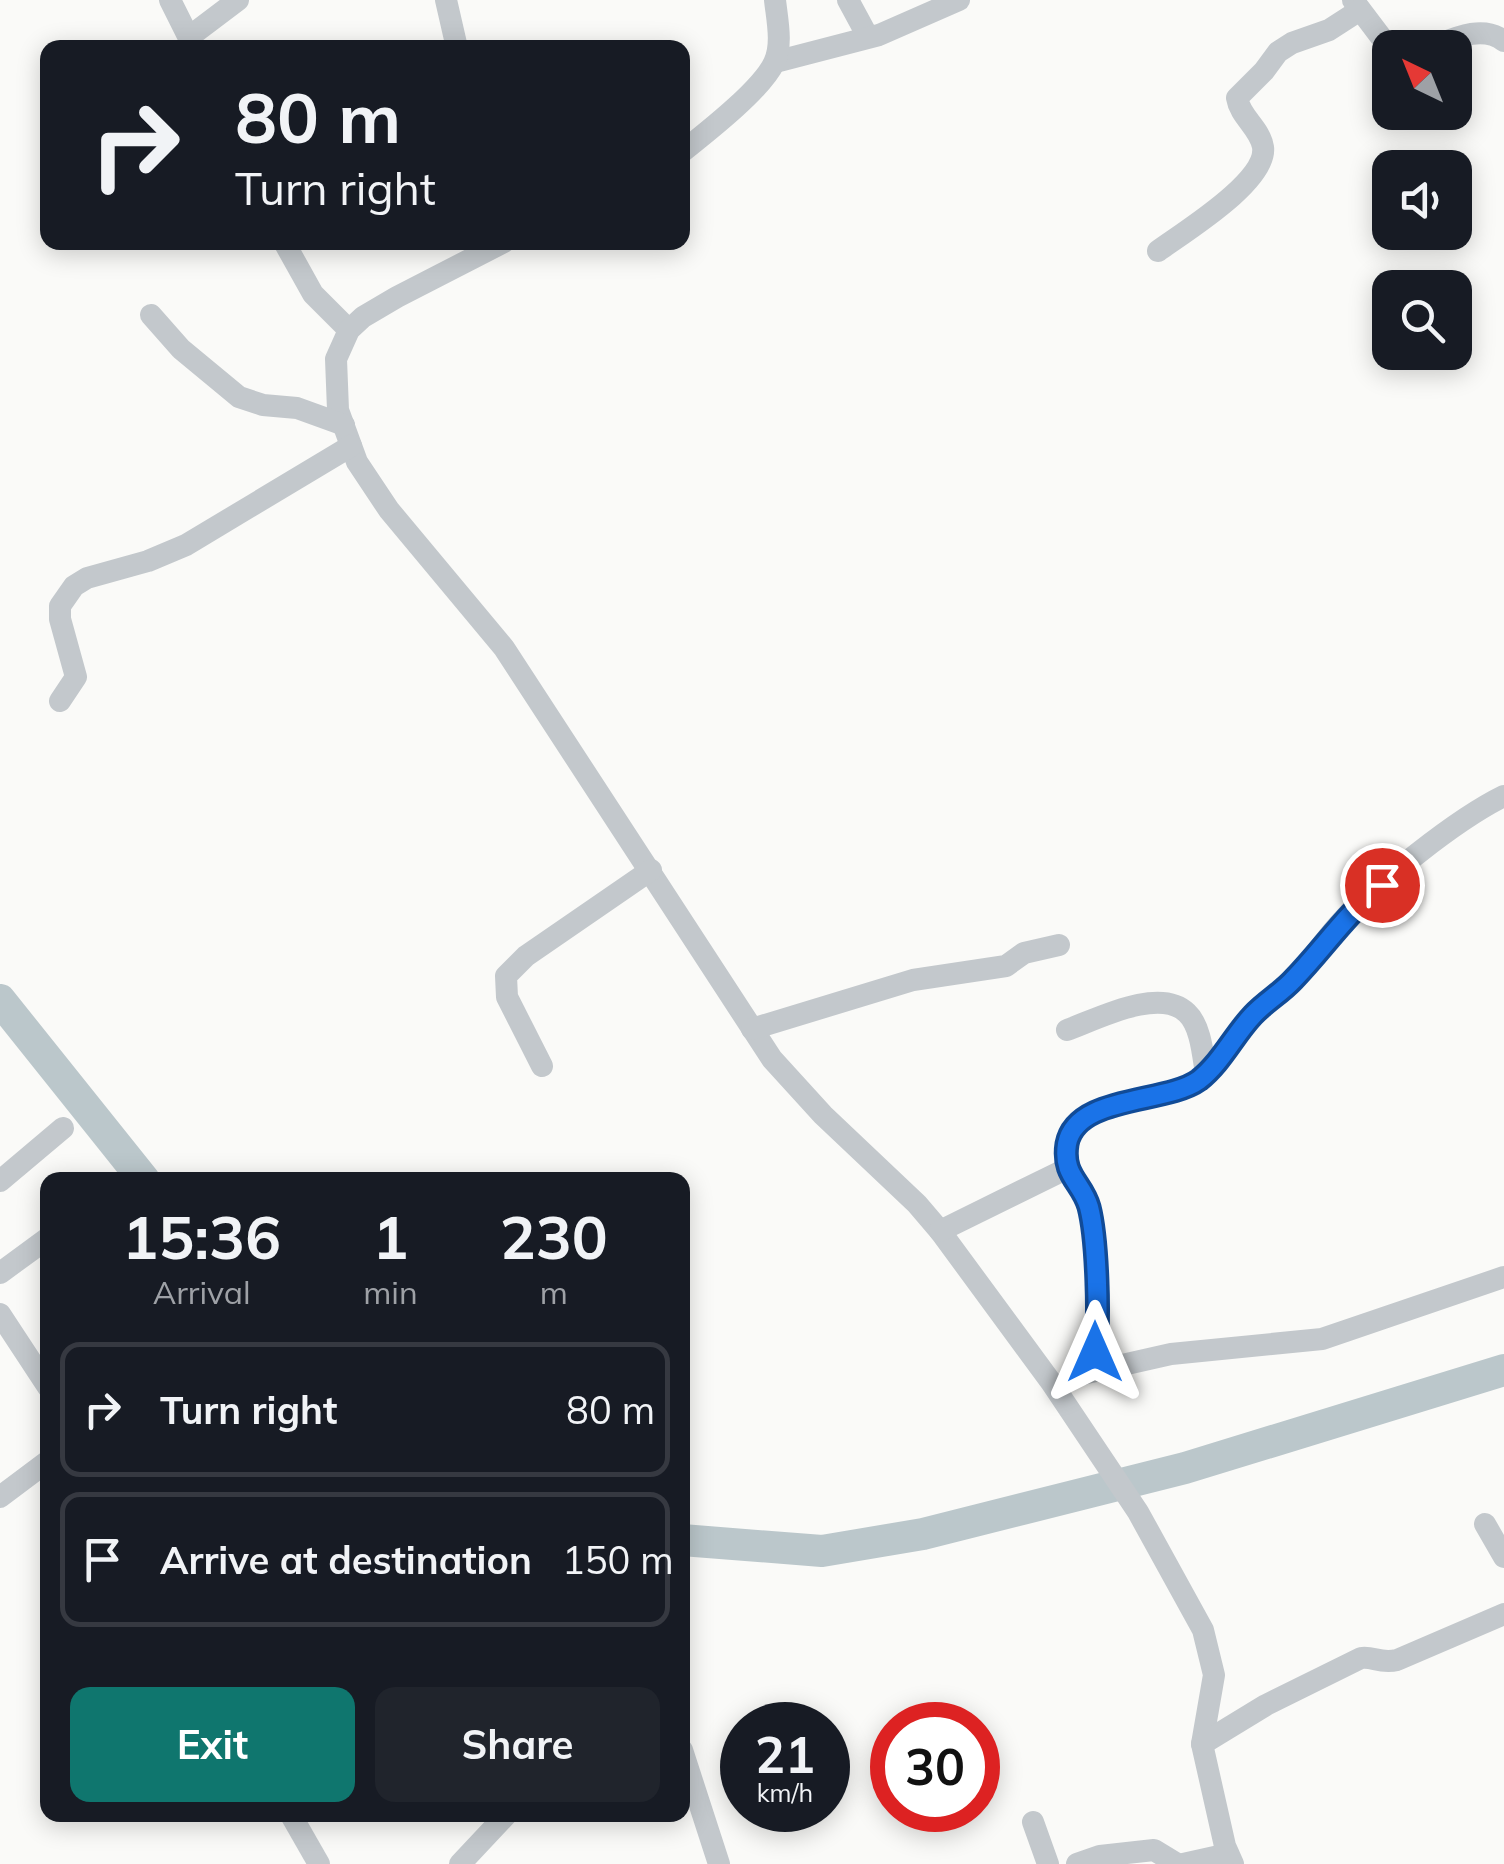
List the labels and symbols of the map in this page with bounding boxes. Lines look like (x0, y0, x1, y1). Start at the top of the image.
north arrow (1372, 30, 1472, 130)
pin (1340, 843, 1425, 928)
position arrow (1043, 1300, 1147, 1404)
speed limit sign: 30 (870, 1702, 1000, 1832)

